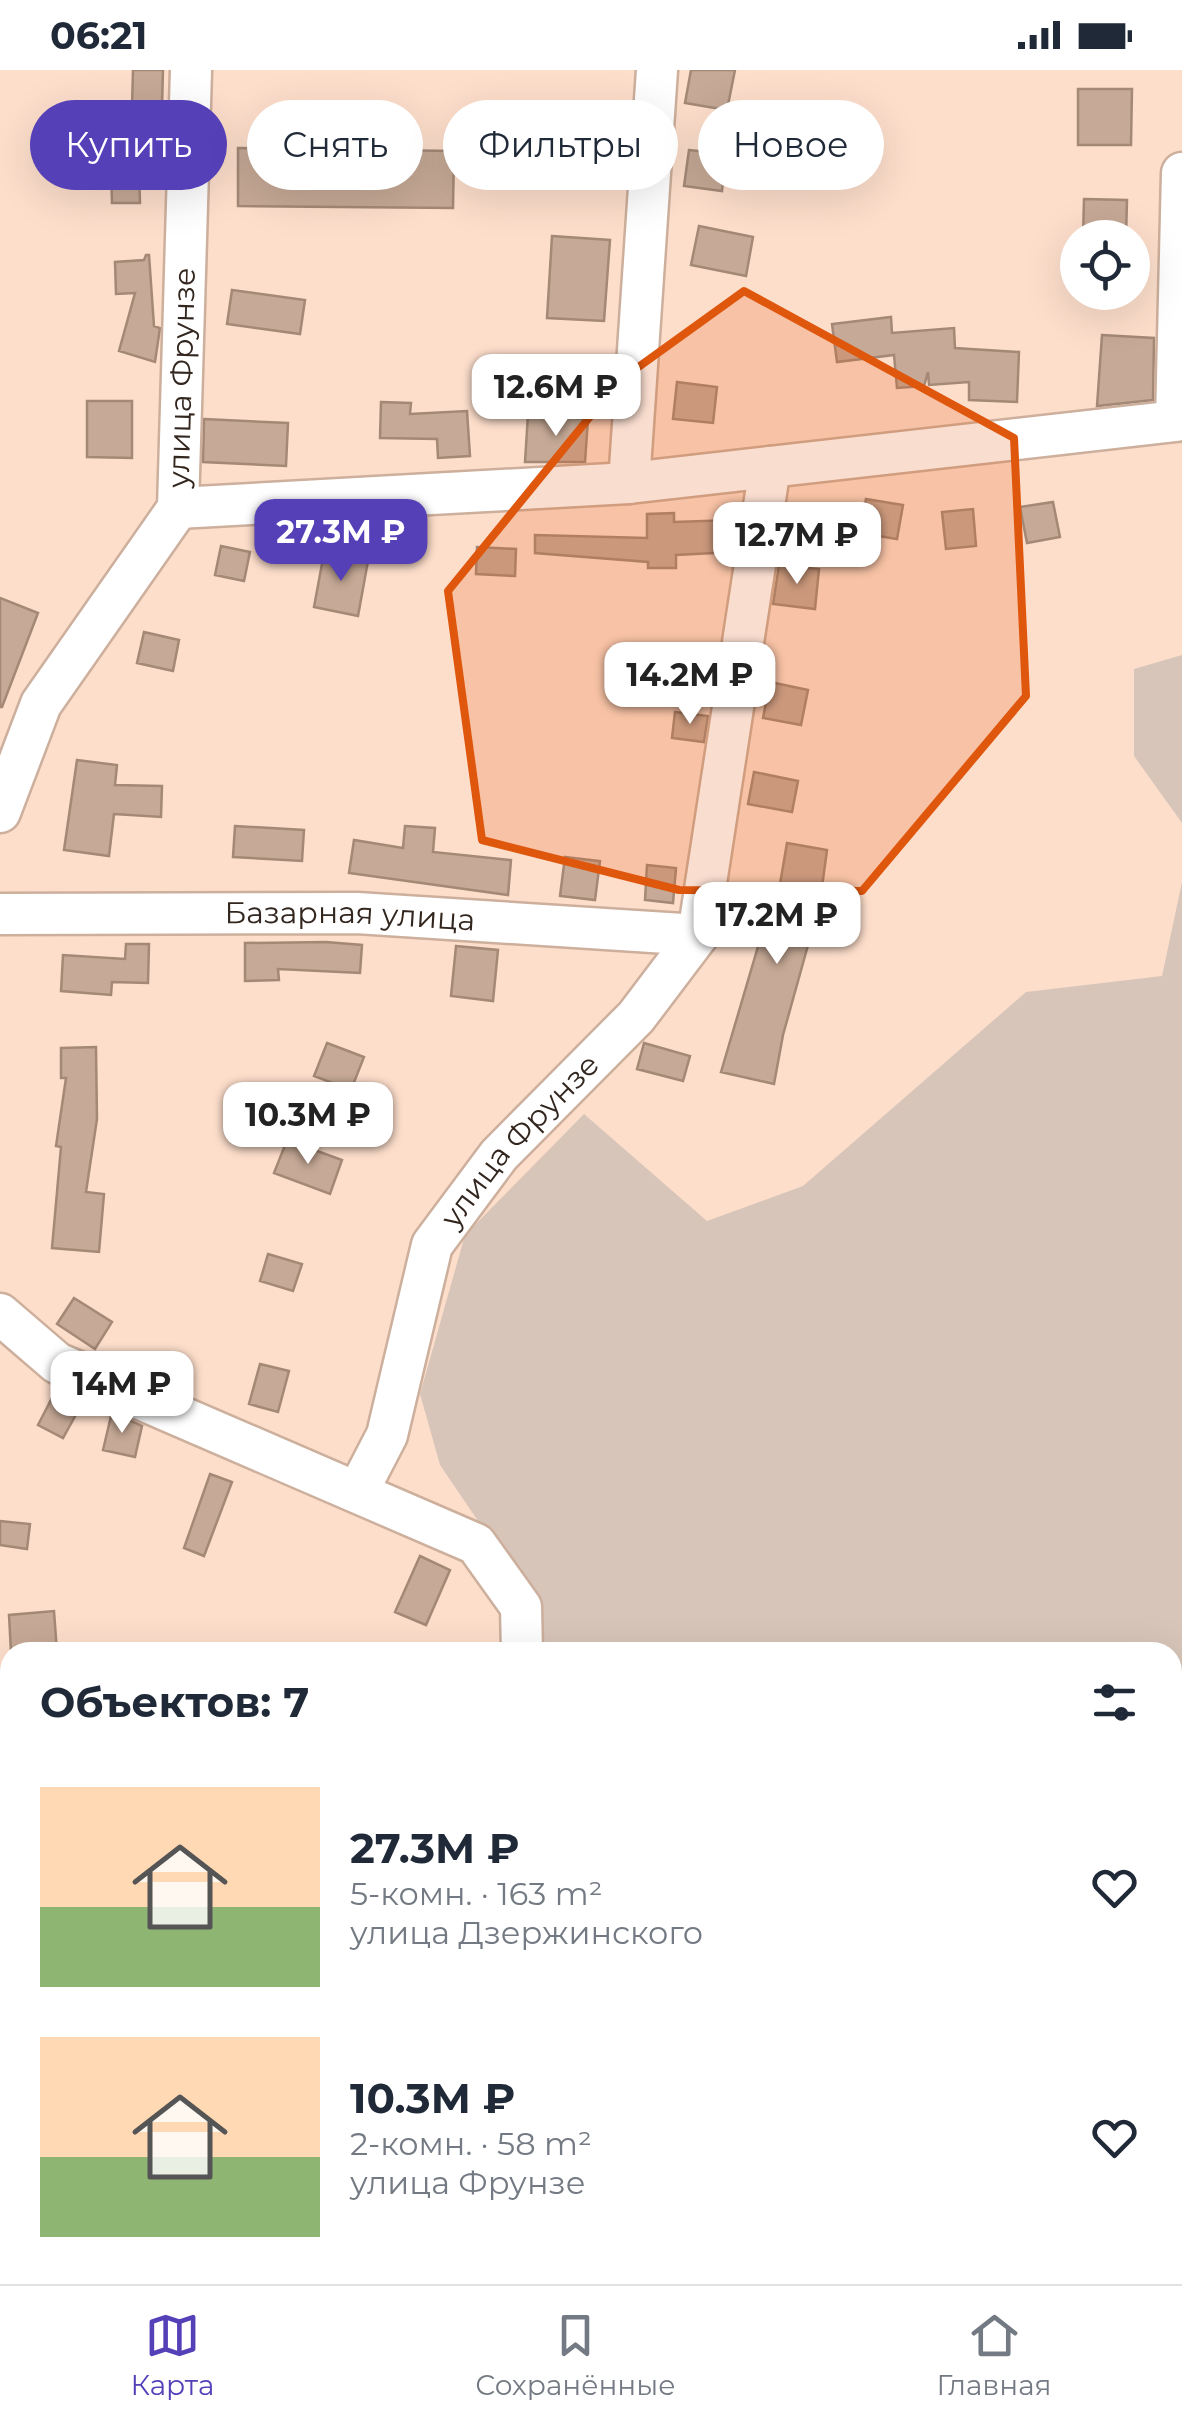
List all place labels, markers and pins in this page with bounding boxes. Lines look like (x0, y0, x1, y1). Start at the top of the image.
pin: 12.6M ₽ (464, 354, 648, 439)
pin: 27.3M ₽ (249, 499, 433, 584)
pin: 12.7M ₽ (705, 502, 889, 587)
pin: 14.2M ₽ (598, 642, 782, 727)
pin: 17.2M ₽ (685, 882, 869, 967)
pin: 10.3M ₽ (216, 1082, 400, 1167)
pin: 14M ₽ (52, 1351, 192, 1436)

